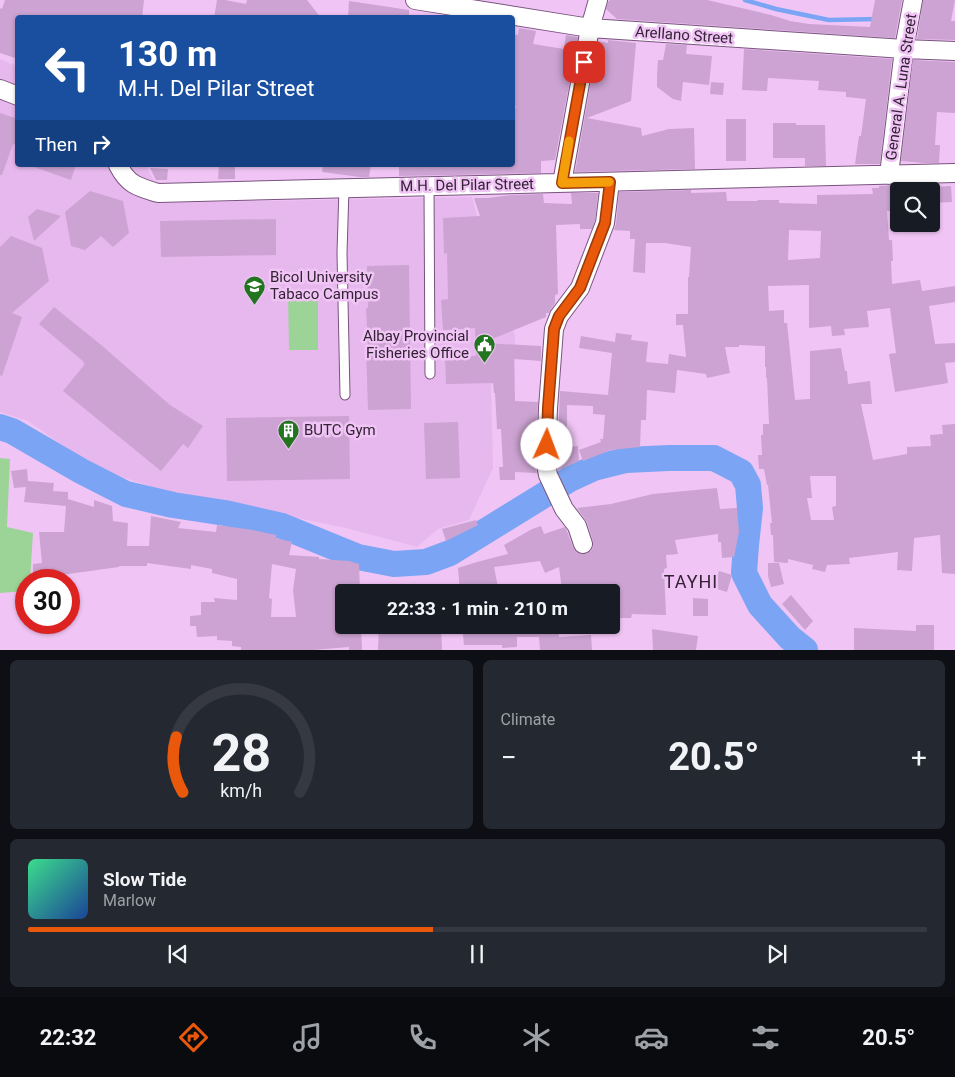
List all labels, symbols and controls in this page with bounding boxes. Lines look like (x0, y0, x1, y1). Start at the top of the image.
street label: General A. Luna Street (882, 12, 920, 162)
street label: Arellano Street (634, 23, 734, 47)
text: 130 m (118, 34, 217, 75)
icon: left (35, 35, 100, 100)
pin (563, 41, 605, 83)
icon: arrive (570, 48, 598, 76)
text: M.H. Del Pilar Street (118, 76, 314, 101)
icon: right (87, 130, 115, 158)
text: Then (35, 133, 77, 156)
street label: M.H. Del Pilar Street (400, 175, 534, 195)
map controls (890, 182, 940, 232)
button: search (890, 182, 940, 232)
place label: Bicol University Tabaco Campus (270, 268, 379, 303)
school or university icon: Bicol University Tabaco Campus (242, 274, 266, 305)
place label: Albay Provincial Fisheries Office (363, 327, 469, 362)
public building icon: Albay Provincial Fisheries Office (473, 333, 497, 364)
building icon: BUTC Gym (276, 418, 300, 449)
position arrow (520, 418, 572, 470)
place label: BUTC Gym (304, 421, 376, 439)
speed limit sign: 30 (15, 569, 80, 634)
district label: TAYHI (664, 571, 718, 592)
text: 22:33 · 1 min · 210 m (387, 597, 568, 620)
text: Climate (501, 710, 555, 729)
text: 28 (211, 723, 271, 784)
text: 20.5° (668, 735, 759, 779)
text: − (501, 741, 517, 774)
text: + (911, 741, 927, 774)
text: km/h (220, 780, 262, 801)
text: Slow Tide (103, 868, 186, 891)
text: Marlow (103, 891, 156, 910)
icon: previous (164, 940, 192, 968)
icon: pause (463, 940, 491, 968)
icon: next (763, 940, 791, 968)
icon: directions (176, 1020, 211, 1055)
icon: music (290, 1020, 325, 1055)
icon: phone (405, 1020, 440, 1055)
icon: climate (519, 1020, 554, 1055)
icon: car (634, 1020, 669, 1055)
icon: filters (748, 1020, 783, 1055)
text: 22:32 (40, 1025, 96, 1050)
text: 20.5° (862, 1025, 915, 1050)

